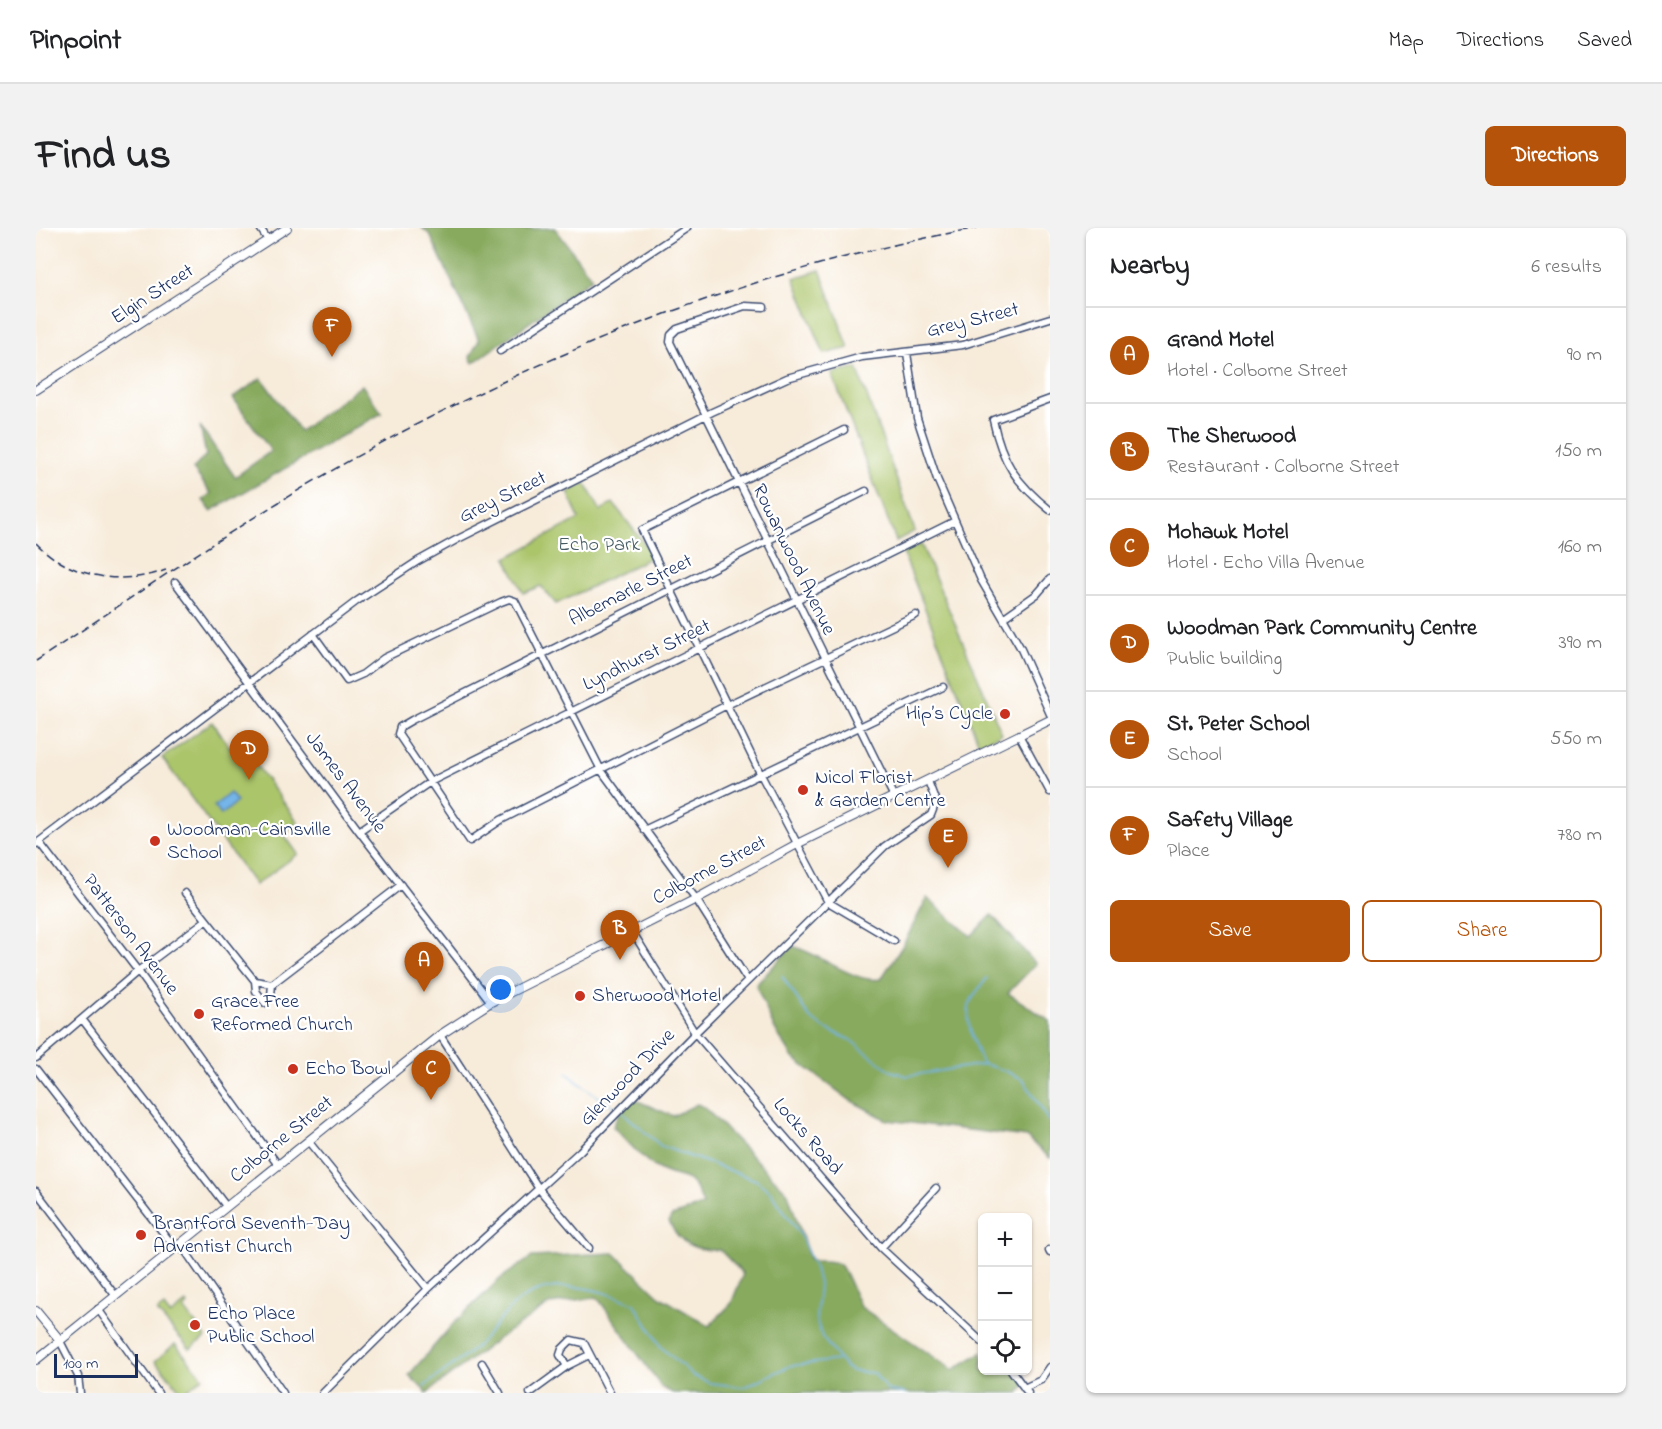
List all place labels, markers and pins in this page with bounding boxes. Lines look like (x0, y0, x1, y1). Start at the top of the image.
pin: F (312, 308, 352, 357)
place label: Hip’s Cycle (906, 700, 993, 729)
marker: Hip’s Cycle (998, 707, 1012, 721)
pin: D (230, 730, 268, 780)
place label: Nicol Florist & Garden Centre (815, 764, 945, 816)
marker: Nicol Florist & Garden Centre (796, 783, 810, 797)
place label: Woodman-Cainsville School (167, 816, 331, 868)
pin: E (928, 818, 968, 868)
marker: Woodman-Cainsville School (148, 834, 162, 848)
pin: B (600, 910, 640, 960)
pin: A (404, 942, 444, 992)
place label: Sherwood Motel (592, 982, 721, 1011)
place label: Grace Free Reformed Church (211, 988, 353, 1040)
marker: Sherwood Motel (573, 989, 587, 1003)
marker: Grace Free Reformed Church (192, 1007, 206, 1021)
pin: C (412, 1050, 450, 1100)
place label: Echo Bowl (305, 1055, 391, 1084)
marker: Echo Bowl (286, 1062, 300, 1076)
place label: Brantford Seventh-Day Adventist Church (152, 1210, 350, 1262)
marker: Brantford Seventh-Day Adventist Church (134, 1228, 148, 1242)
place label: Echo Place Public School (207, 1300, 314, 1352)
marker: Echo Place Public School (188, 1318, 202, 1332)

